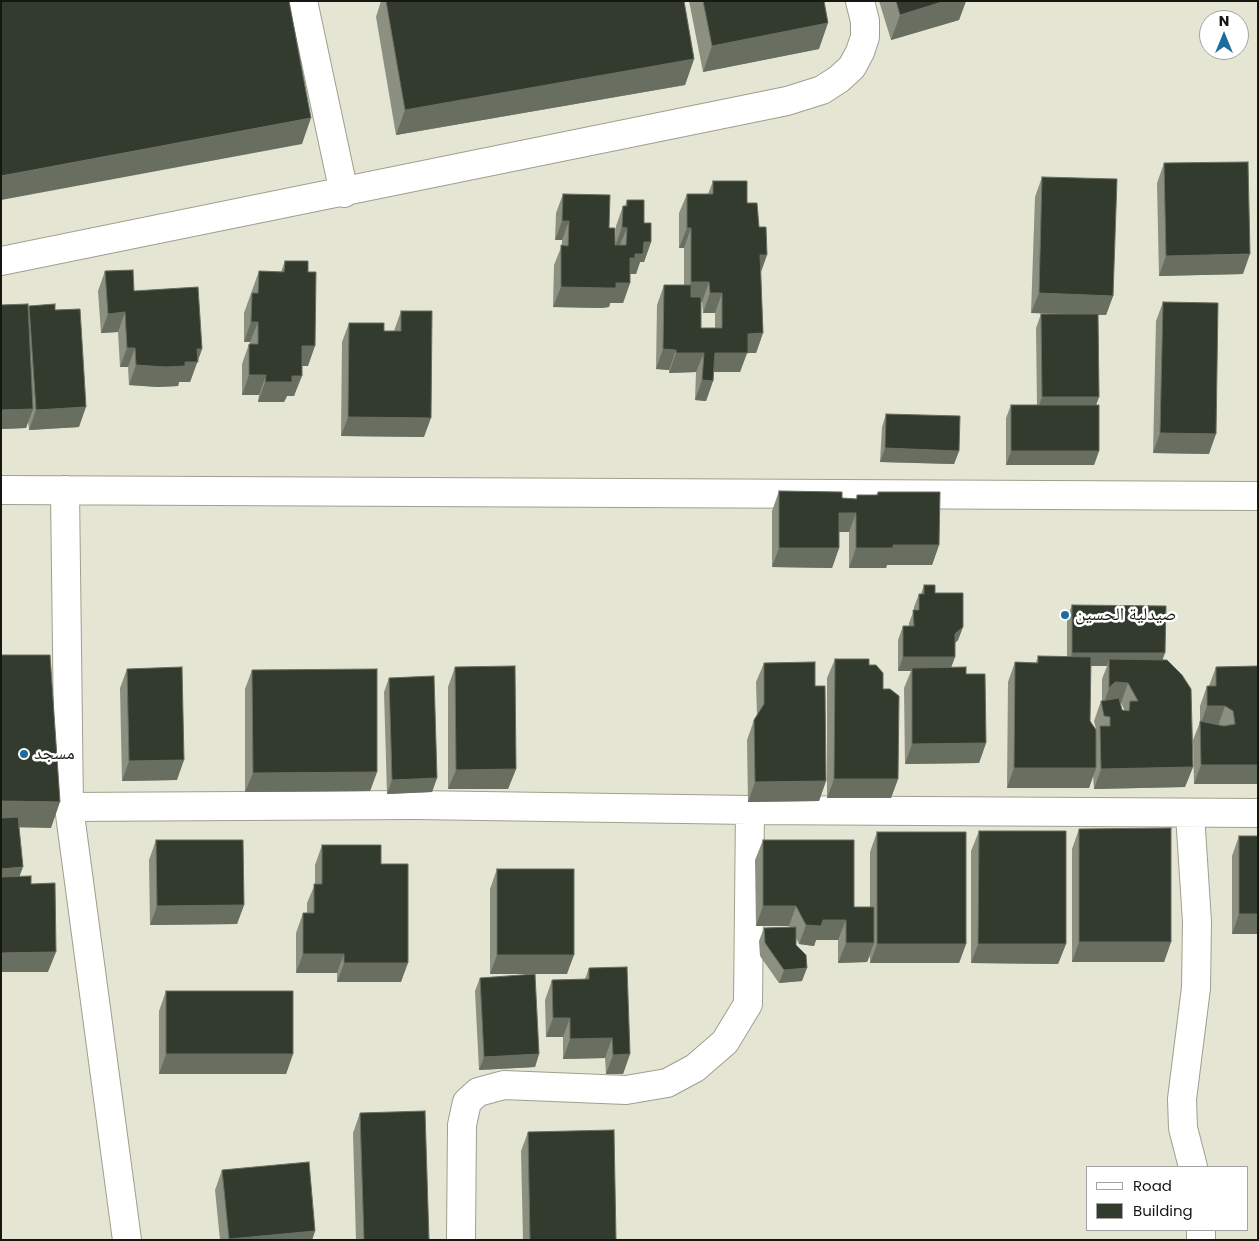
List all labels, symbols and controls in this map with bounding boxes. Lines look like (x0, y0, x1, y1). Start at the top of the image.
north arrow (1199, 10, 1249, 60)
text: N (1219, 11, 1229, 31)
place label: صيدلية الحسين (1075, 604, 1176, 626)
marker: صيدلية الحسين (1059, 609, 1071, 621)
place label: مسجد (34, 743, 75, 765)
marker: مسجد (18, 748, 30, 760)
legend (1086, 1166, 1249, 1231)
text: Road (1133, 1175, 1172, 1196)
text: Building (1133, 1200, 1193, 1221)

